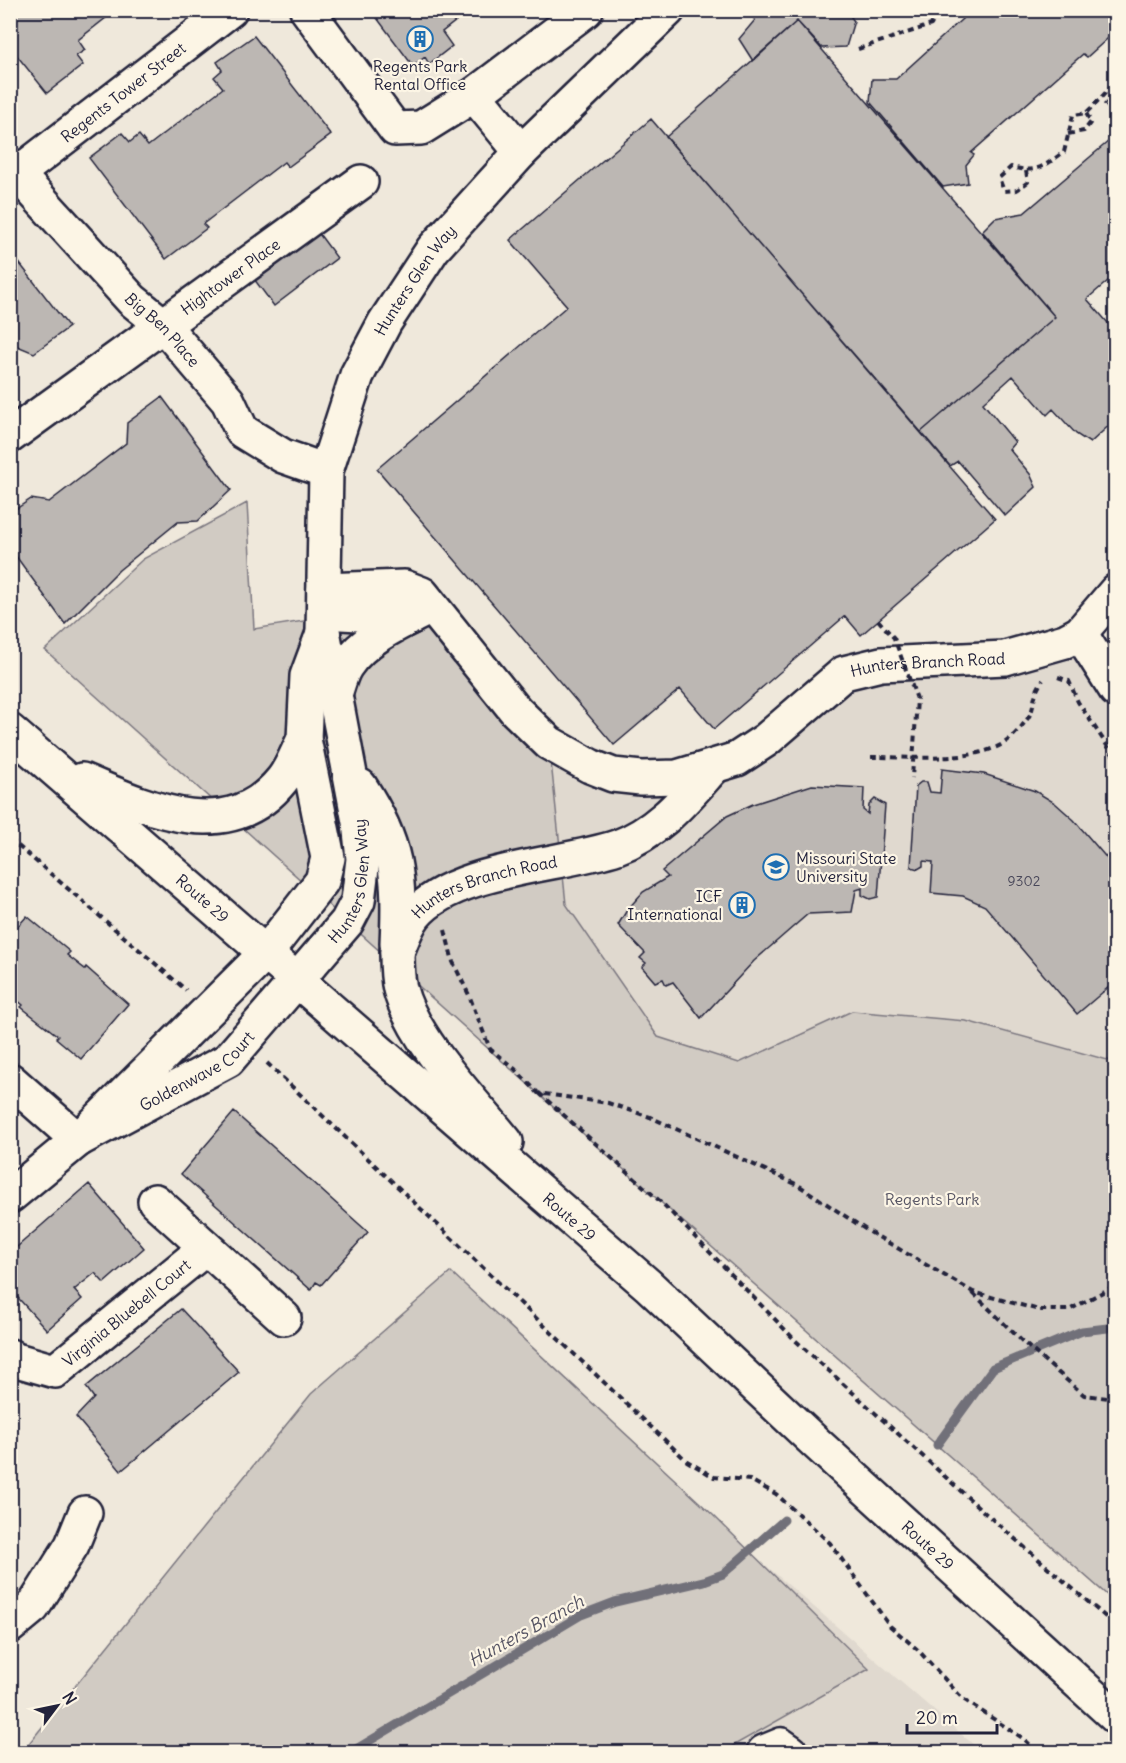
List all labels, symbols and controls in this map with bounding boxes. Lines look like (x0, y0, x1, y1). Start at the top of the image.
building icon: Regents Park Rental Office (405, 24, 435, 54)
street label: Regents Tower Street (57, 38, 190, 147)
place label: Regents Park Rental Office (373, 56, 467, 94)
street label: Hunters Glen Way (370, 221, 460, 339)
street label: Hightower Place (177, 234, 284, 319)
street label: Big Ben Place (120, 289, 204, 371)
street label: Hunters Branch Road (848, 648, 1006, 681)
street label: Hunters Glen Way (323, 818, 373, 947)
place label: Missouri State University (796, 848, 896, 886)
street label: Hunters Branch Road (407, 851, 559, 923)
school or university icon: Missouri State University (761, 852, 791, 882)
street label: Route 29 (172, 870, 233, 927)
house number: 9302 (1008, 872, 1041, 890)
place label: ICF International (627, 886, 722, 924)
building icon: ICF International (727, 890, 757, 920)
street label: Goldenwave Court (136, 1027, 259, 1115)
street label: Route 29 (539, 1188, 600, 1245)
park label: Regents Park (885, 1189, 979, 1209)
street label: Virginia Bluebell Court (58, 1254, 195, 1371)
street label: Route 29 (897, 1516, 958, 1574)
water label: Hunters Branch (464, 1589, 588, 1672)
north arrow (27, 1676, 87, 1736)
text: N (58, 1688, 81, 1708)
scale bar (907, 1697, 997, 1735)
text: 20 m (916, 1706, 958, 1729)

